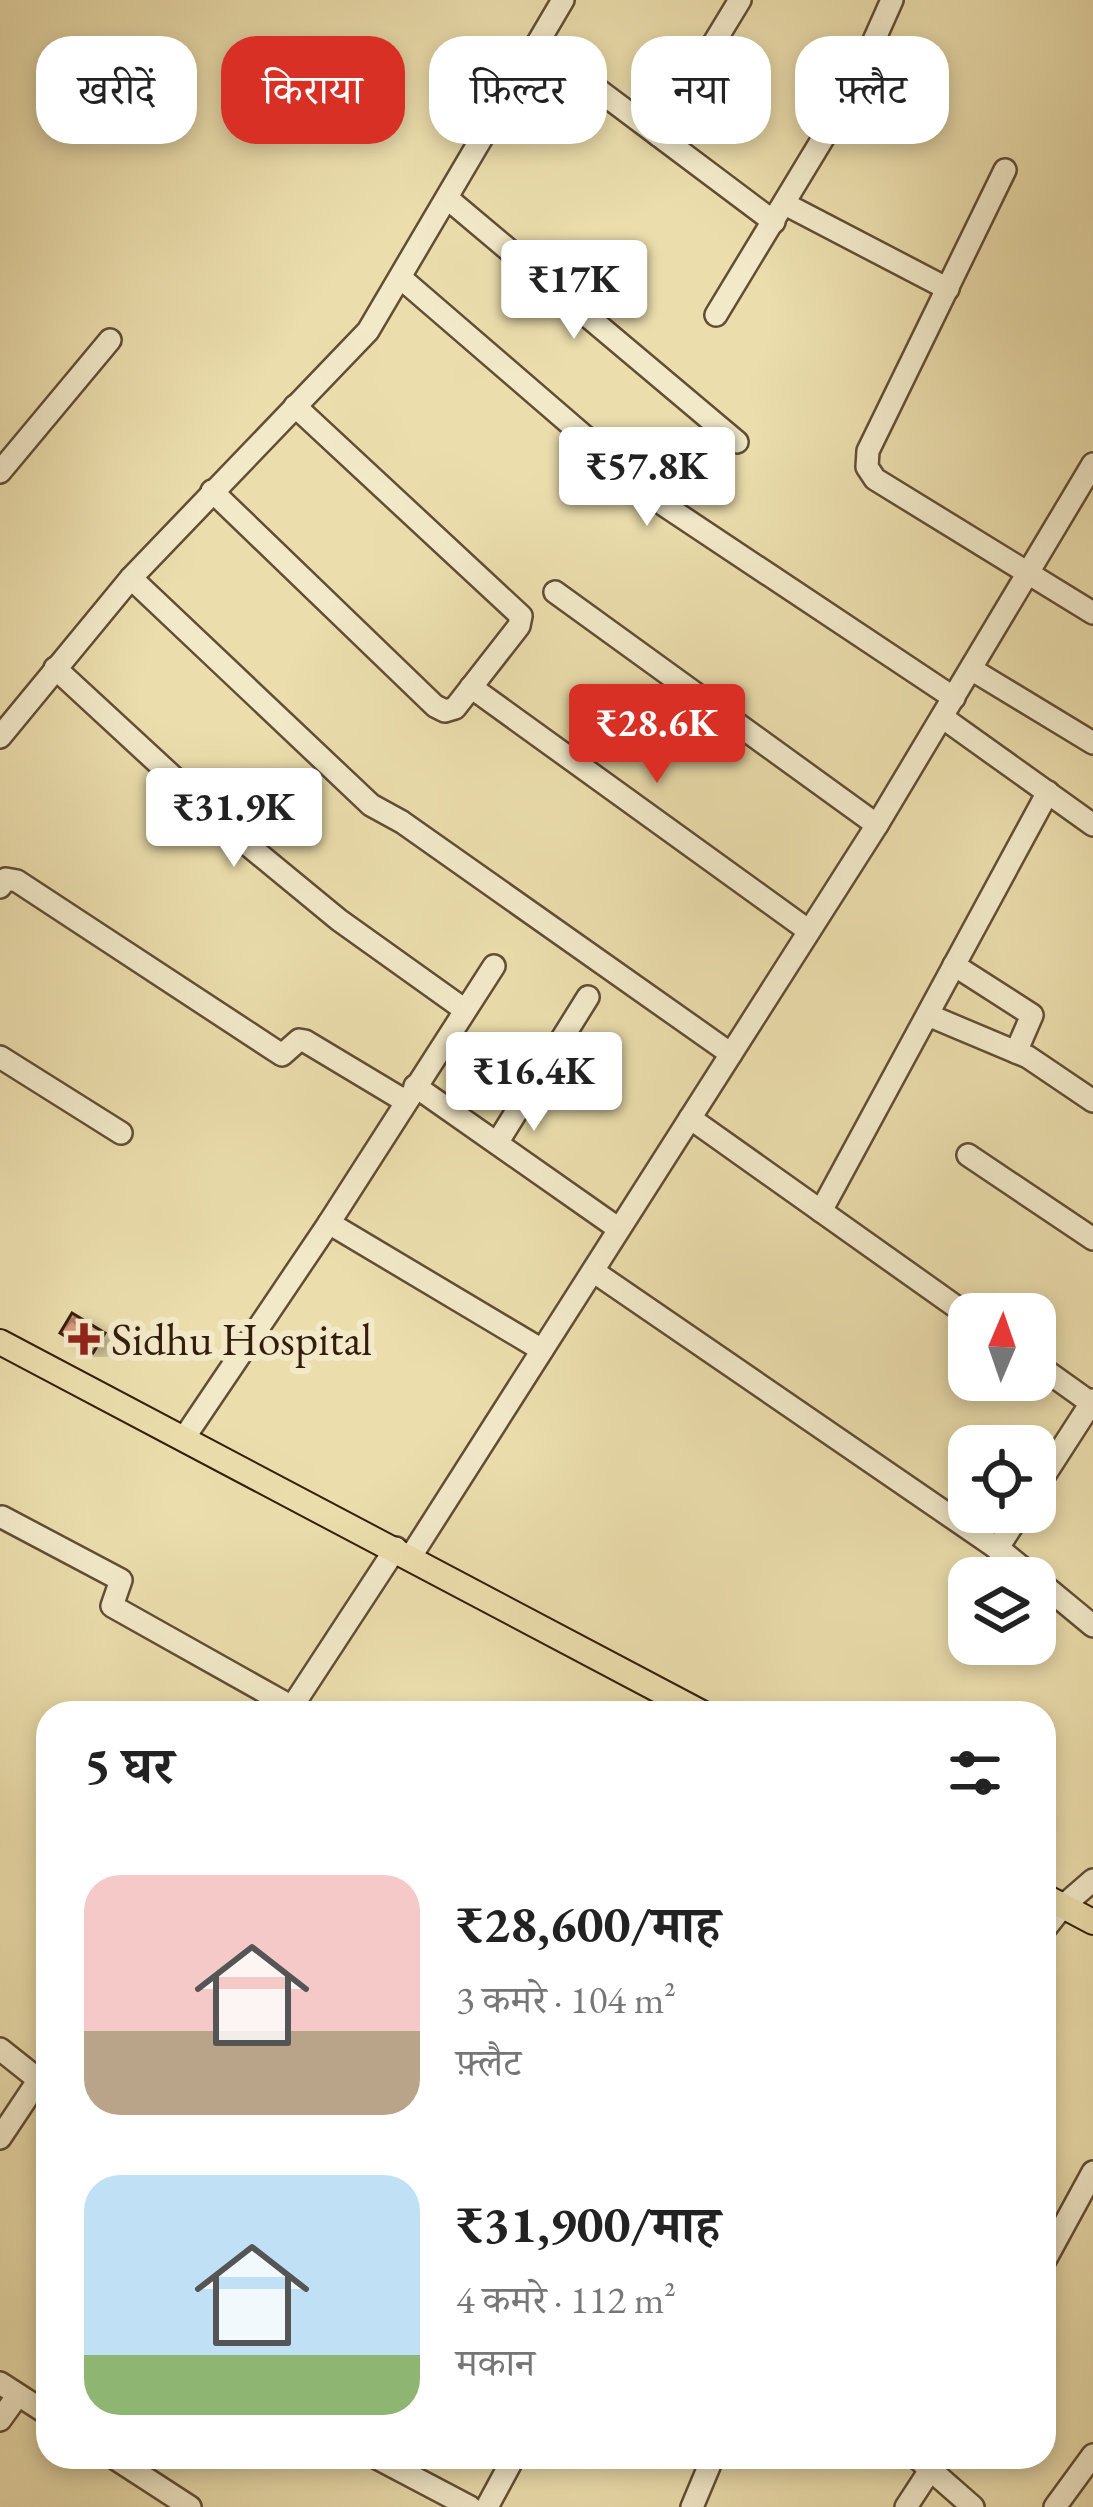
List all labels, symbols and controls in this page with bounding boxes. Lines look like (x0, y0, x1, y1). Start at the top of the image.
chip: खरीदें (36, 36, 197, 144)
chip: किराया (221, 36, 405, 144)
chip: फ़िल्टर (429, 36, 607, 144)
chip: नया (631, 36, 771, 144)
chip: फ़्लैट (795, 36, 949, 144)
pin: ₹17K (503, 240, 645, 342)
text: ₹17K (528, 253, 620, 304)
pin: ₹57.8K (549, 427, 745, 529)
text: ₹57.8K (586, 440, 708, 491)
pin: ₹28.6K (559, 684, 755, 786)
text: ₹28.6K (596, 697, 718, 748)
pin: ₹31.9K (136, 768, 332, 870)
text: ₹31.9K (173, 781, 295, 832)
pin: ₹16.4K (436, 1032, 632, 1134)
text: ₹16.4K (473, 1045, 595, 1096)
north arrow (948, 1293, 1056, 1401)
map controls (948, 1293, 1056, 1665)
place label: Sidhu Hospital (111, 1310, 372, 1368)
marker: Sidhu Hospital (68, 1323, 100, 1355)
button: locate (948, 1425, 1056, 1533)
button: layers (948, 1557, 1056, 1665)
text: 5 घर (84, 1732, 174, 1798)
icon: filters (942, 1740, 1008, 1806)
text: ₹28,600/माह (456, 1891, 720, 1957)
icon: home (180, 1923, 324, 2067)
text: 3 कमरे · 104 m² (456, 1974, 676, 2025)
text: फ़्लैट (456, 2037, 521, 2088)
text: ₹31,900/माह (456, 2191, 720, 2257)
icon: home (180, 2223, 324, 2367)
text: 4 कमरे · 112 m² (456, 2274, 676, 2325)
text: मकान (456, 2337, 535, 2388)

